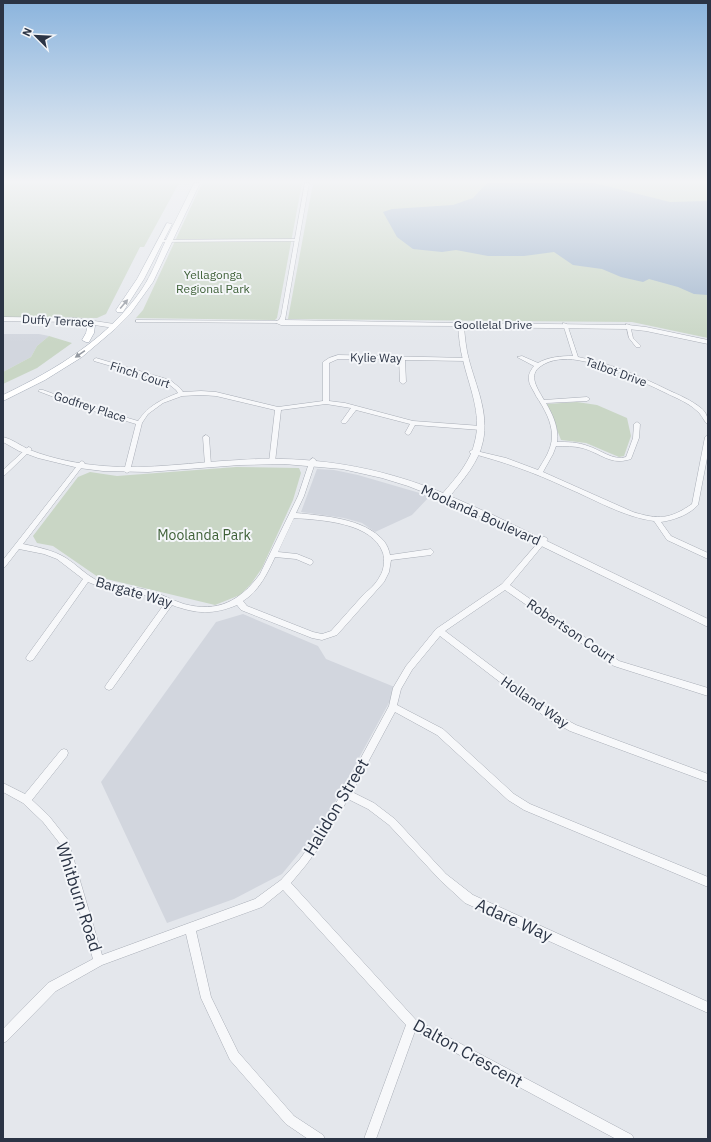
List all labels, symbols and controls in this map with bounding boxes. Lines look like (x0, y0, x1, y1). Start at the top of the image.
north arrow (16, 16, 56, 56)
text: N (19, 25, 35, 38)
park label: Yellagonga Regional Park (176, 267, 251, 296)
one-way arrow (120, 299, 129, 309)
street label: Duffy Terrace (22, 311, 95, 330)
street label: Goollelal Drive (454, 317, 533, 332)
one-way arrow (75, 350, 85, 358)
street label: Kylie Way (350, 350, 402, 365)
street label: Talbot Drive (583, 353, 649, 390)
street label: Finch Court (108, 358, 172, 391)
street label: Godfrey Place (52, 388, 129, 425)
street label: Moolanda Boulevard (418, 481, 544, 549)
park label: Moolanda Park (157, 526, 251, 544)
street label: Bargate Way (94, 572, 174, 612)
street label: Robertson Court (523, 595, 619, 667)
street label: Holland Way (498, 672, 572, 732)
street label: Halidon Street (298, 754, 374, 860)
street label: Whitburn Road (51, 840, 107, 954)
street label: Adare Way (472, 893, 556, 947)
street label: Dalton Crescent (409, 1014, 527, 1092)

